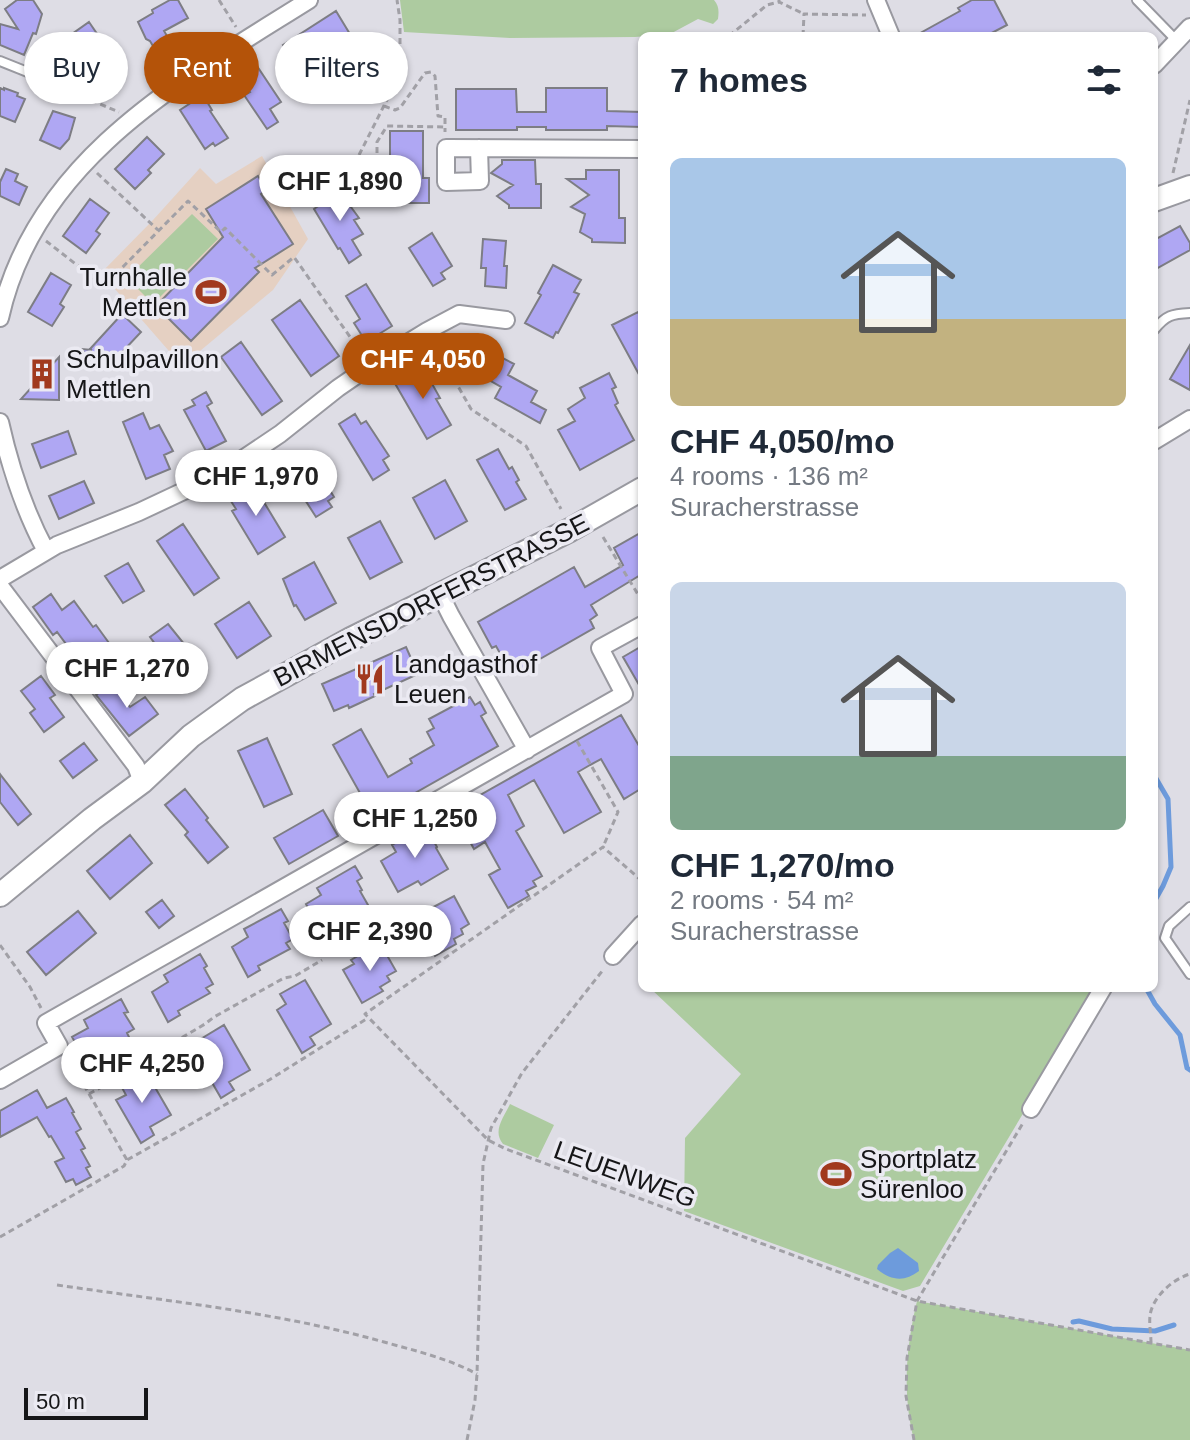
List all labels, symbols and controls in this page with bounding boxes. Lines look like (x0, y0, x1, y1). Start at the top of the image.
chip: Buy (24, 32, 128, 104)
chip: Rent (144, 32, 259, 104)
chip: Filters (275, 32, 408, 104)
icon: filters (1082, 58, 1126, 102)
text: 7 homes (670, 61, 808, 99)
pin: CHF 1,890 (248, 155, 432, 223)
text: CHF 1,890 (277, 166, 403, 196)
icon: home (826, 210, 970, 354)
place label: Turnhalle Mettlen (80, 262, 187, 322)
sports icon: Turnhalle Mettlen (194, 275, 228, 309)
pin: CHF 4,050 (331, 333, 515, 401)
place label: Schulpavillon Mettlen (66, 344, 219, 404)
text: CHF 4,050 (360, 344, 486, 374)
building icon: Schulpavillon Mettlen (25, 357, 59, 391)
text: CHF 4,050/mo (670, 422, 895, 460)
pin: CHF 1,970 (164, 450, 348, 518)
text: CHF 1,970 (193, 461, 319, 491)
text: 4 rooms · 136 m² (670, 461, 868, 491)
text: Suracherstrasse (670, 492, 859, 522)
street label: BIRMENSDORFERSTRASSE (268, 507, 594, 693)
icon: home (826, 634, 970, 778)
pin: CHF 1,270 (35, 642, 219, 710)
place label: Landgasthof Leuen (394, 649, 538, 709)
text: CHF 1,270 (64, 653, 190, 683)
restaurant icon: Landgasthof Leuen (353, 662, 387, 696)
pin: CHF 1,250 (323, 792, 507, 860)
text: CHF 1,250 (352, 803, 478, 833)
text: CHF 1,270/mo (670, 846, 895, 884)
text: 2 rooms · 54 m² (670, 885, 854, 915)
pin: CHF 2,390 (278, 905, 462, 973)
text: CHF 2,390 (307, 916, 433, 946)
text: Suracherstrasse (670, 916, 859, 946)
pin: CHF 4,250 (50, 1037, 234, 1105)
text: CHF 4,250 (79, 1048, 205, 1078)
street label: LEUENWEG (550, 1134, 700, 1214)
place label: Sportplatz Sürenloo (860, 1144, 977, 1204)
sports icon: Sportplatz Sürenloo (819, 1157, 853, 1191)
scale bar (24, 1384, 148, 1420)
text: 50 m (36, 1389, 85, 1414)

